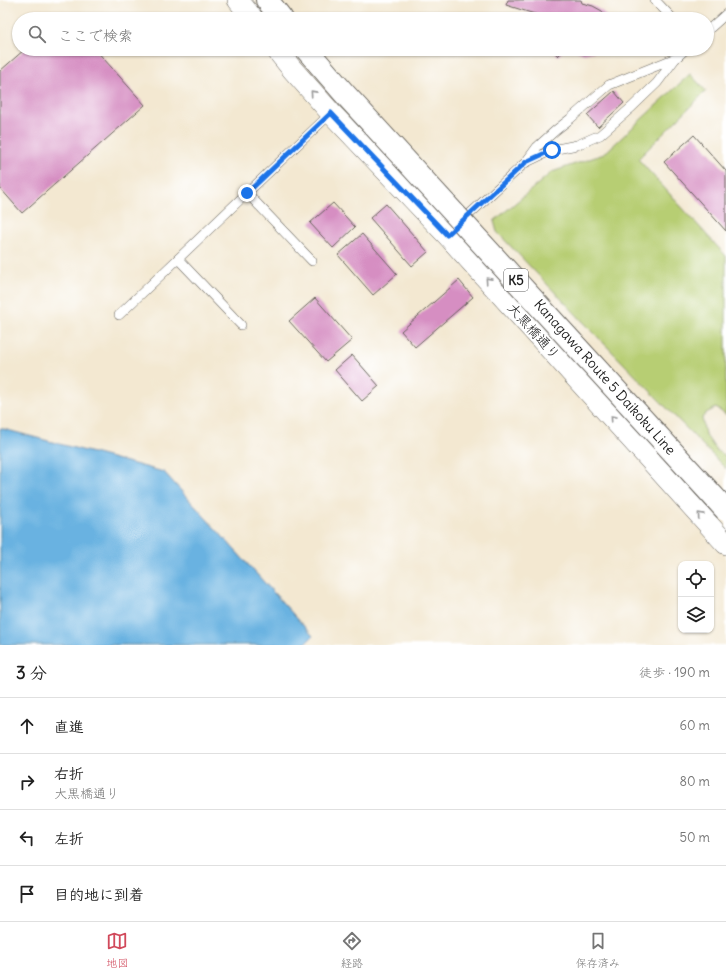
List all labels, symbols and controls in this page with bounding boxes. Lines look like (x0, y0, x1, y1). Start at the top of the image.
search box (12, 12, 714, 56)
icon: search (26, 23, 48, 45)
text: ここで検索 (58, 26, 133, 45)
one-way arrow (311, 90, 318, 98)
route start (543, 141, 561, 159)
route end (238, 184, 256, 202)
road number: K5 (504, 269, 528, 291)
one-way arrow (485, 277, 493, 285)
street label: Kanagawa Route 5 Daikoku Line (530, 295, 680, 459)
street label: 大黒橋通り (504, 299, 564, 363)
one-way arrow (610, 415, 617, 423)
one-way arrow (697, 512, 705, 520)
map controls (678, 561, 714, 633)
button: locate (678, 561, 714, 597)
button: layers (678, 597, 714, 633)
text: 3 分 (16, 662, 47, 684)
text: 徒歩 · 190 m (639, 664, 710, 681)
icon: ahead (16, 715, 38, 737)
text: 直進 (54, 717, 84, 736)
text: 60 m (679, 717, 710, 734)
text: 右折 (54, 764, 84, 783)
icon: right (16, 771, 38, 793)
text: 80 m (679, 773, 710, 790)
text: 大黒橋通り (54, 785, 119, 802)
icon: left (16, 827, 38, 849)
text: 左折 (54, 829, 84, 848)
text: 50 m (679, 829, 710, 846)
icon: arrive (16, 883, 38, 905)
text: 目的地に到着 (54, 885, 144, 904)
tab: 地図 (106, 930, 128, 970)
tab: 経路 (341, 930, 363, 970)
tab: 保存済み (576, 930, 620, 970)

